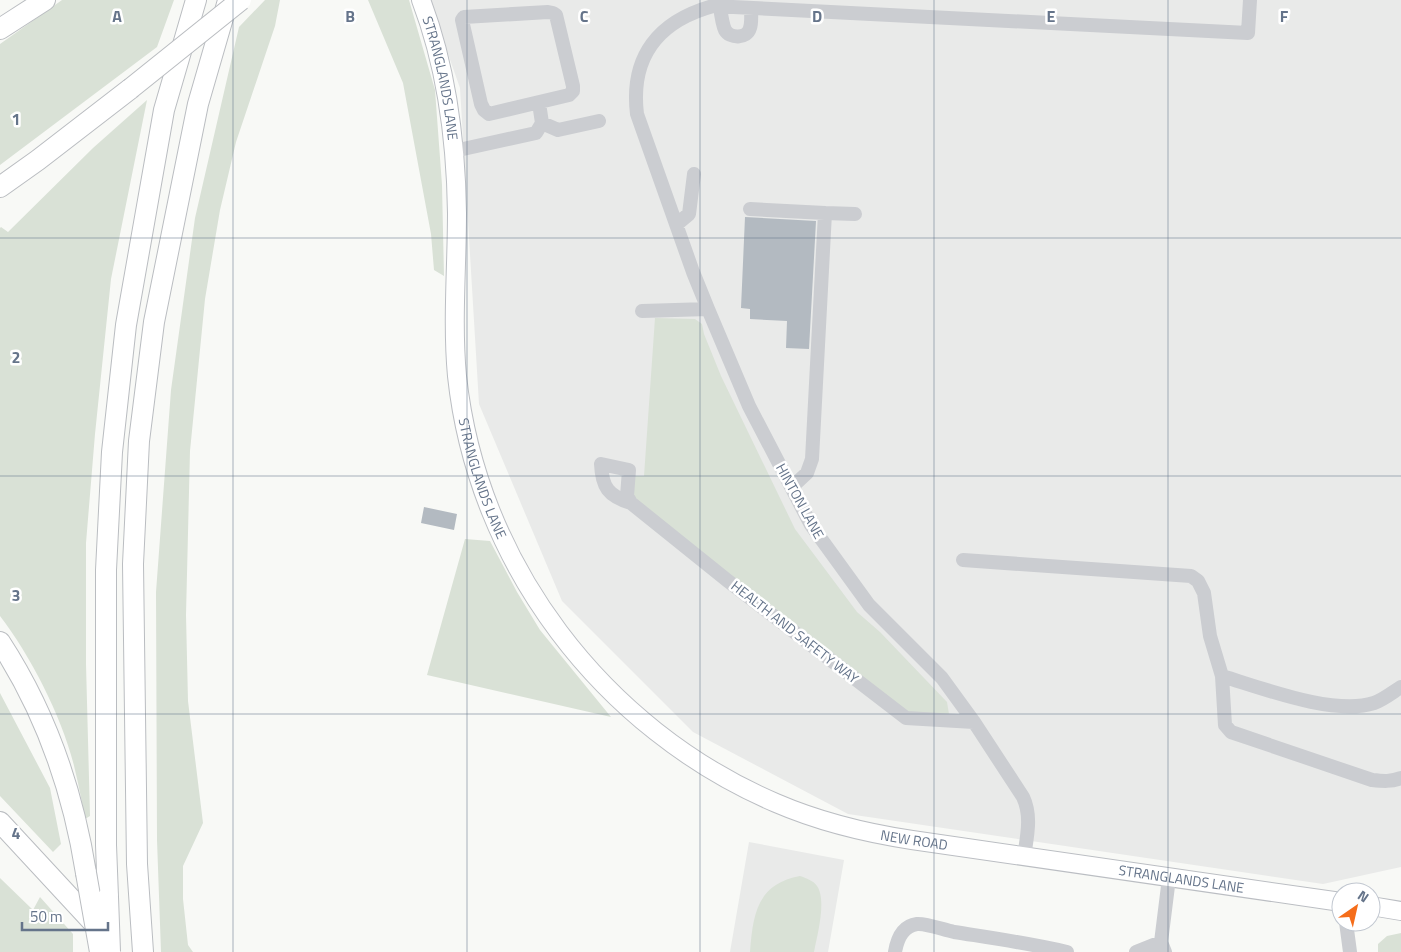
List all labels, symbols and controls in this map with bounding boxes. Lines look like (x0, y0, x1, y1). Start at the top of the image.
text: A (112, 4, 122, 28)
text: B (345, 4, 355, 28)
text: C (580, 4, 589, 28)
text: D (812, 4, 822, 28)
text: E (1047, 4, 1056, 28)
text: F (1280, 4, 1289, 28)
street label: STRANGLANDS LANE (418, 13, 464, 142)
text: 1 (12, 107, 20, 131)
text: 2 (12, 345, 20, 369)
street label: STRANGLANDS LANE (453, 416, 513, 542)
street label: HINTON LANE (771, 459, 830, 543)
street label: HEALTH AND SAFETY WAY (727, 575, 864, 688)
text: 3 (12, 583, 20, 607)
text: 4 (12, 821, 21, 845)
street label: NEW ROAD (879, 824, 949, 855)
street label: STRANGLANDS LANE (1117, 859, 1246, 898)
north arrow (1331, 882, 1381, 932)
text: N (1354, 884, 1373, 907)
scale bar (22, 900, 109, 932)
text: 50 m (30, 905, 63, 928)

